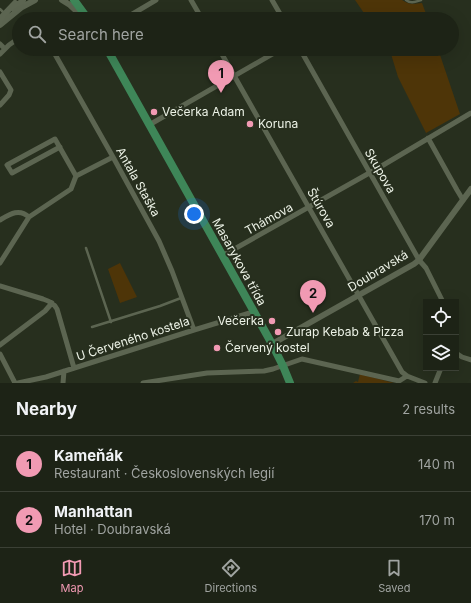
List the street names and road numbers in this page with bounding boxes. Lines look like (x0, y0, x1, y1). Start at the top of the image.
street label: Antala Staška (113, 144, 164, 219)
street label: Skupova (362, 146, 399, 196)
street label: Štúrova (304, 185, 339, 230)
street label: Thámova (242, 199, 295, 238)
street label: Masarykova třída (209, 215, 270, 308)
street label: Doubravská (345, 247, 411, 294)
street label: U Červeného kostela (74, 313, 191, 364)

